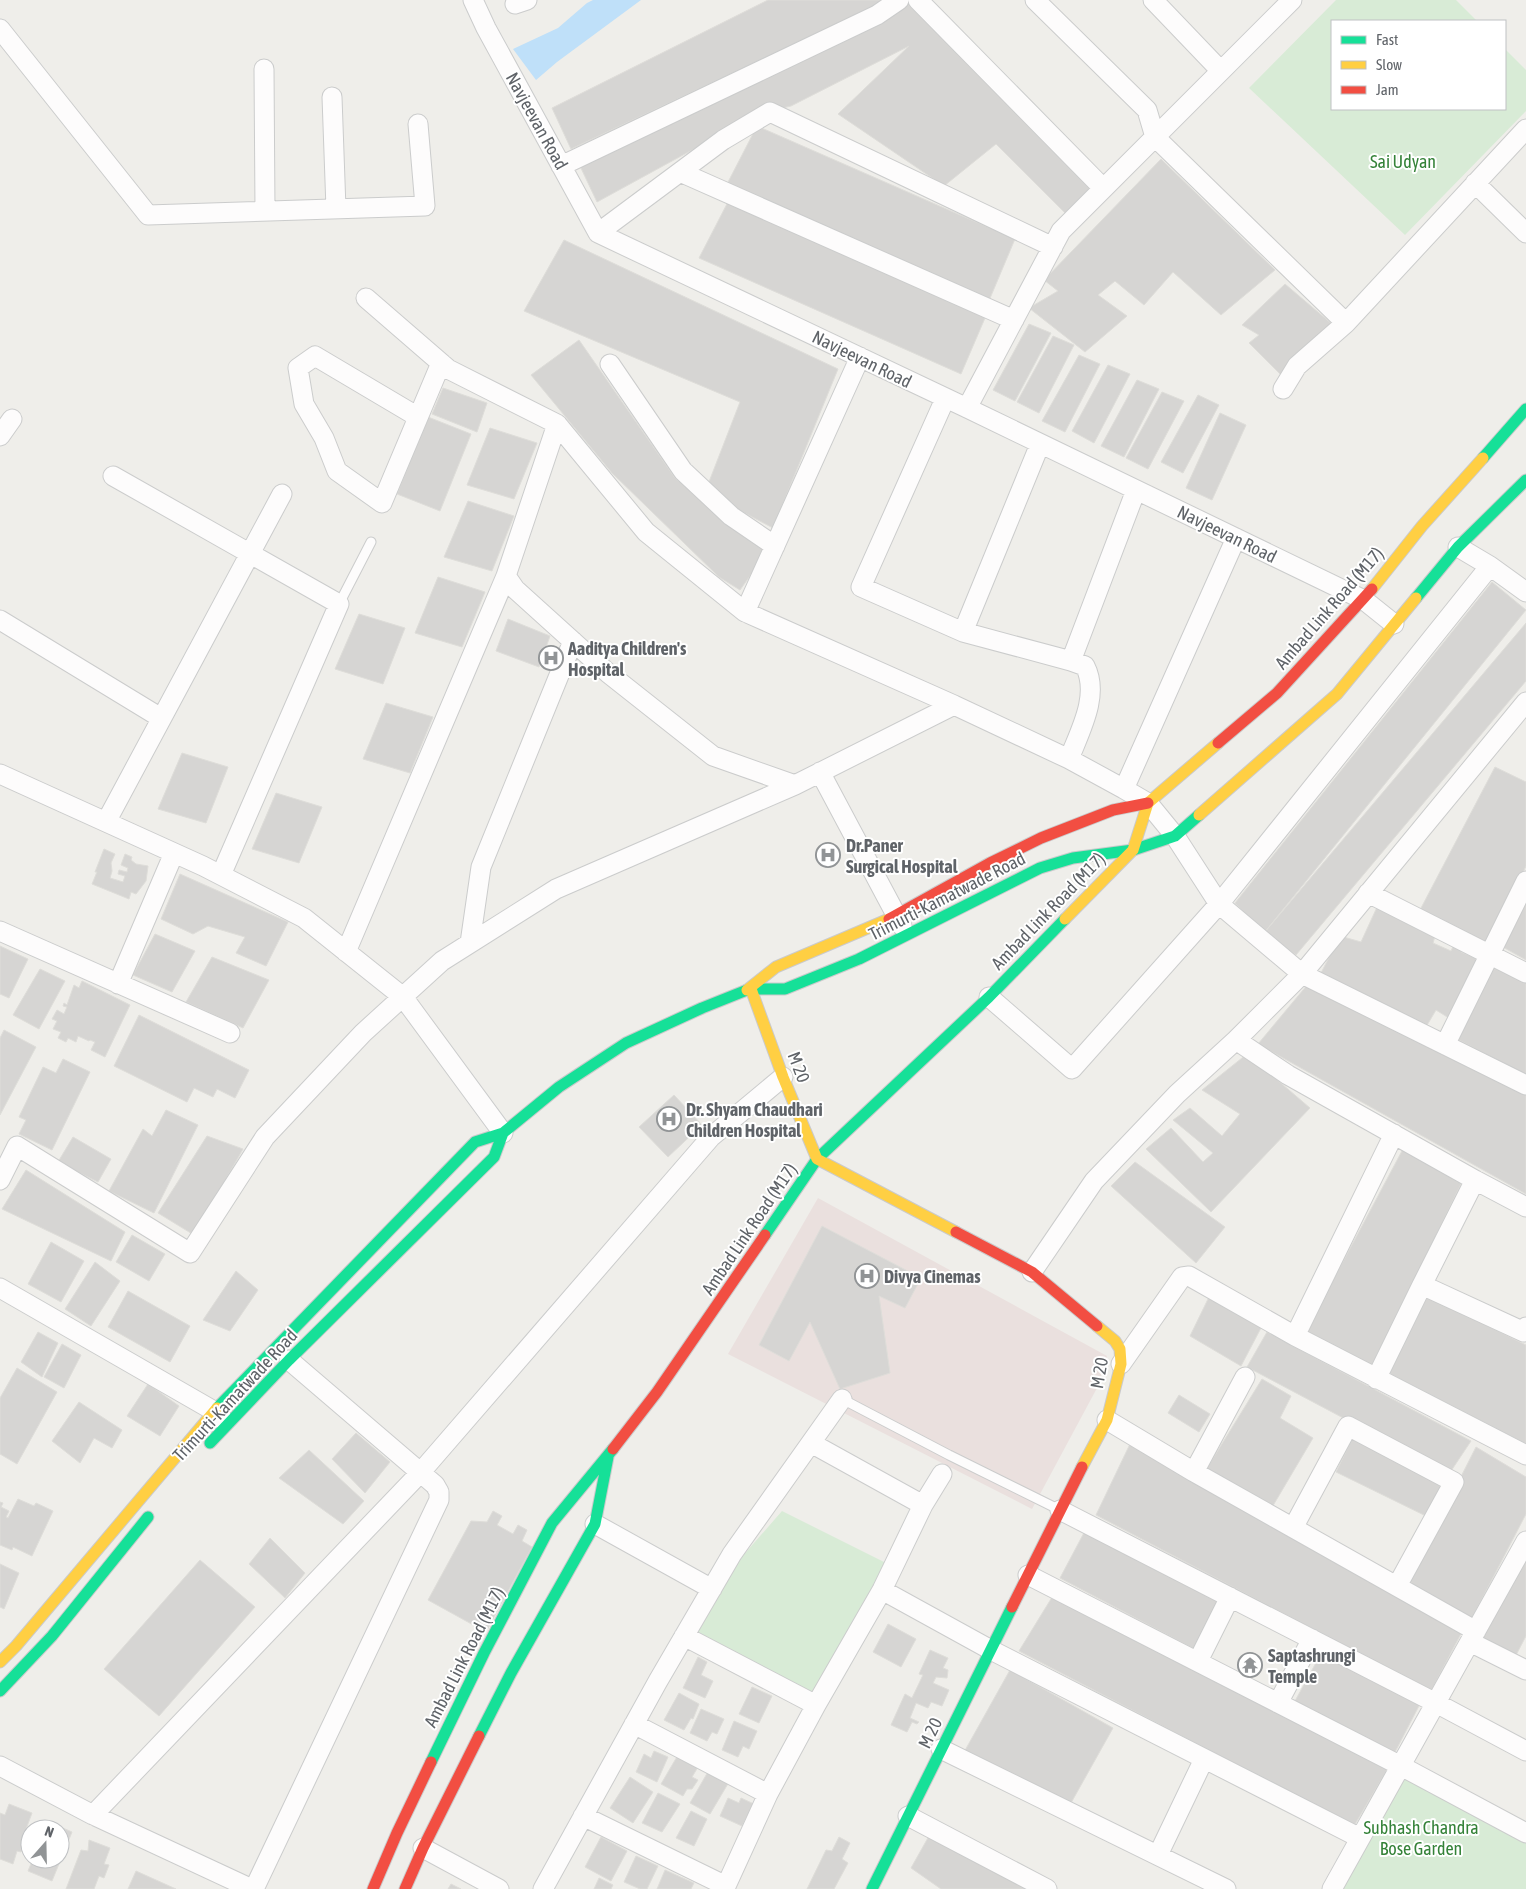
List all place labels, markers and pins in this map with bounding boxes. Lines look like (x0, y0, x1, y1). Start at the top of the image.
place label: Aaditya Children's Hospital (567, 638, 687, 680)
hospital icon: Aaditya Children's Hospital (538, 645, 564, 671)
place label: Dr.Paner Surgical Hospital (846, 835, 958, 877)
hospital icon: Dr.Paner Surgical Hospital (815, 842, 841, 868)
place label: Dr. Shyam Chaudhari Children Hospital (686, 1099, 823, 1141)
hospital icon: Dr. Shyam Chaudhari Children Hospital (656, 1106, 682, 1132)
hospital icon: Divya Cinemas (854, 1263, 880, 1289)
place label: Divya Cinemas (884, 1266, 981, 1287)
place label: Saptashrungi Temple (1268, 1645, 1356, 1687)
temple icon: Saptashrungi Temple (1237, 1652, 1263, 1678)

